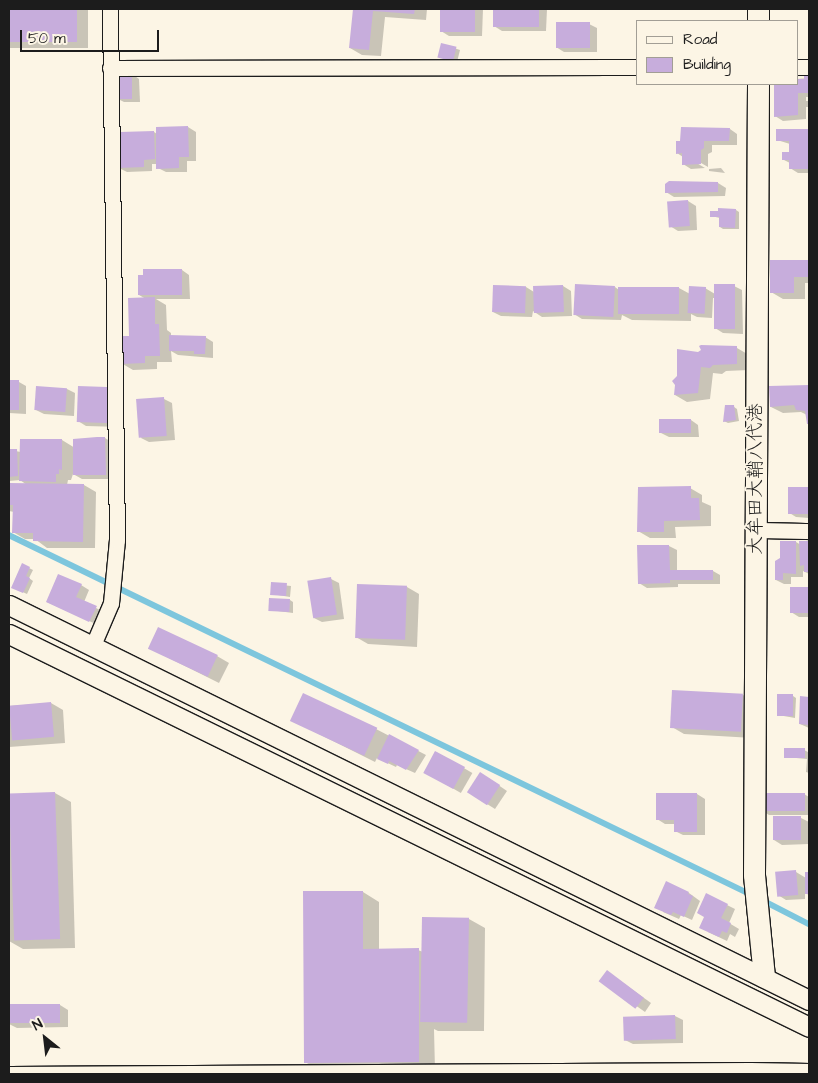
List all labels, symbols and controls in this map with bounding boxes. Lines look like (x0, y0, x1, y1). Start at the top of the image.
scale bar (22, 20, 161, 52)
legend (636, 20, 798, 85)
text: 50 m (28, 28, 66, 49)
text: Road (683, 29, 717, 50)
text: Building (683, 54, 731, 75)
street label: 大牟田大鞘八代港 (745, 403, 767, 555)
north arrow (20, 1013, 70, 1063)
text: N (29, 1014, 46, 1036)

